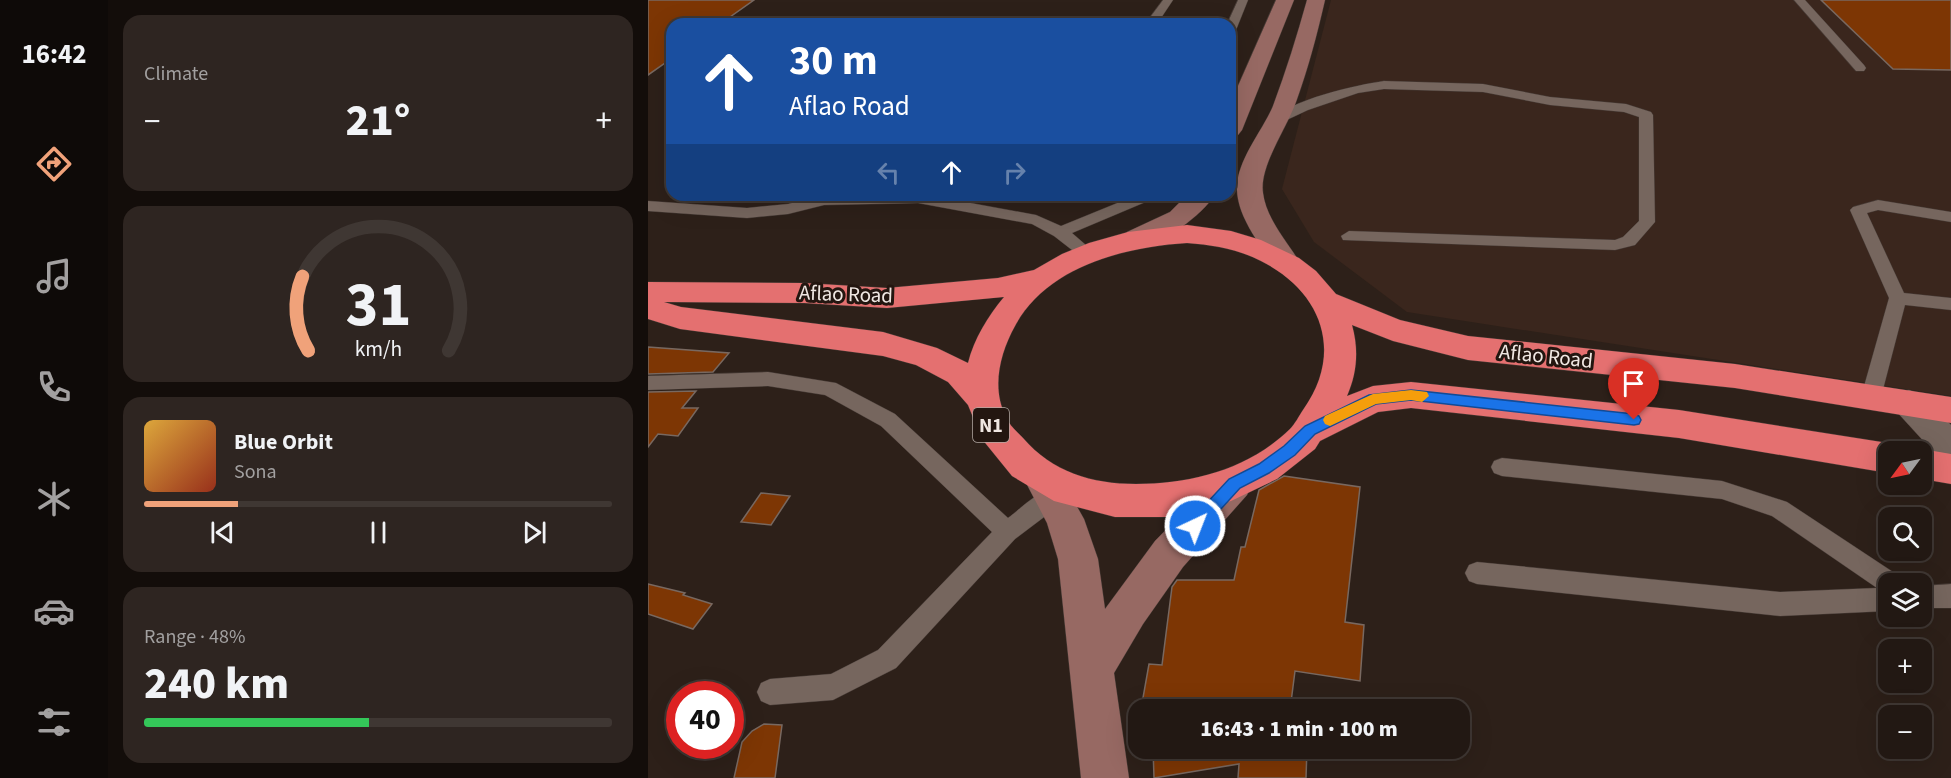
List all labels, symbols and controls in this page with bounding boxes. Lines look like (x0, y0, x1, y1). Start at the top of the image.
text: 30 m (789, 31, 878, 91)
text: 16:42 (21, 35, 87, 74)
icon: ahead (690, 42, 768, 120)
text: Climate (144, 60, 208, 88)
text: Aflao Road (789, 87, 910, 126)
text: 21° (346, 89, 410, 153)
text: − (144, 98, 160, 145)
text: + (596, 98, 612, 145)
icon: directions (33, 143, 75, 185)
icon: left (872, 156, 905, 189)
icon: ahead (935, 156, 968, 189)
icon: right (998, 156, 1031, 189)
icon: music (33, 255, 75, 297)
text: 31 (345, 261, 411, 350)
street label: Aflao Road (799, 277, 893, 311)
text: km/h (354, 334, 402, 365)
street label: Aflao Road (1498, 336, 1594, 376)
pin (1608, 358, 1659, 420)
icon: phone (33, 366, 75, 408)
icon: arrive (1617, 367, 1650, 400)
road number: N1 (973, 408, 1009, 442)
text: Blue Orbit (234, 426, 333, 458)
north arrow (1878, 441, 1932, 495)
map controls (1878, 441, 1932, 759)
text: Sona (234, 458, 277, 486)
icon: climate (33, 478, 75, 520)
position arrow (1163, 494, 1227, 558)
button: search (1878, 507, 1932, 561)
icon: previous (206, 516, 239, 549)
icon: pause (362, 516, 395, 549)
icon: next (518, 516, 551, 549)
button: layers (1878, 573, 1932, 627)
icon: car (33, 590, 75, 632)
text: Range · 48% (144, 623, 245, 651)
button: + (1878, 639, 1932, 693)
text: 240 km (144, 652, 289, 716)
speed limit sign: 40 (666, 681, 744, 759)
icon: filters (33, 701, 75, 743)
button: − (1878, 705, 1932, 759)
text: 16:43 · 1 min · 100 m (1200, 713, 1398, 745)

